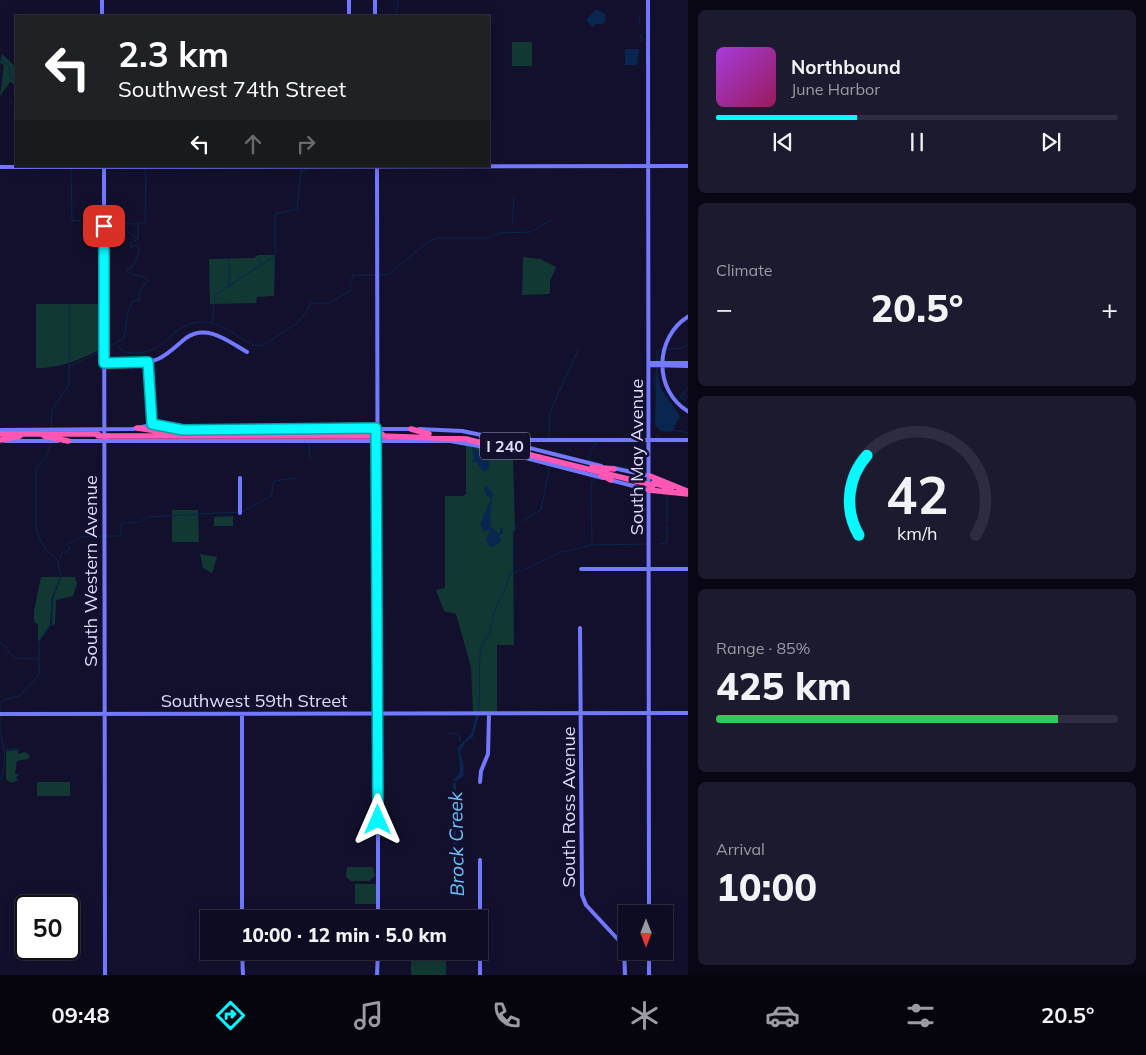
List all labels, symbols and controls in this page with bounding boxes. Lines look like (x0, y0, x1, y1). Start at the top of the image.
text: 2.3 km (118, 32, 229, 76)
icon: left (35, 35, 100, 100)
text: Northbound (791, 55, 901, 79)
text: Southwest 74th Street (118, 75, 346, 103)
text: June Harbor (791, 79, 880, 99)
icon: previous (769, 128, 797, 156)
icon: pause (903, 128, 931, 156)
icon: next (1037, 128, 1065, 156)
icon: left (186, 130, 214, 158)
icon: ahead (239, 130, 267, 158)
icon: right (292, 130, 320, 158)
pin (83, 205, 125, 247)
icon: arrive (90, 212, 118, 240)
text: Climate (716, 260, 772, 280)
text: 20.5° (871, 284, 963, 332)
text: − (716, 291, 733, 326)
text: + (1101, 291, 1118, 326)
street label: South May Avenue (625, 379, 648, 535)
road number: I 240 (480, 432, 530, 460)
text: 42 (886, 462, 948, 527)
street label: South Western Avenue (79, 475, 102, 667)
text: km/h (897, 522, 937, 544)
text: Range · 85% (716, 638, 811, 658)
text: 425 km (716, 662, 852, 710)
street label: Southwest 59th Street (161, 689, 347, 712)
street label: South Ross Avenue (557, 726, 580, 888)
water label: Brock Creek (443, 790, 469, 897)
position arrow (351, 793, 403, 845)
text: Arrival (716, 839, 765, 859)
text: 10:00 (716, 863, 817, 911)
speed limit sign: 50 (15, 895, 80, 960)
north arrow (618, 905, 672, 960)
map controls (618, 905, 673, 960)
text: 10:00 · 12 min · 5.0 km (241, 923, 447, 947)
icon: directions (213, 998, 248, 1033)
icon: music (351, 998, 386, 1033)
icon: phone (489, 998, 524, 1033)
icon: climate (627, 998, 662, 1033)
icon: car (765, 998, 800, 1033)
icon: filters (903, 998, 938, 1033)
text: 09:48 (52, 1001, 110, 1029)
text: 20.5° (1041, 1001, 1094, 1029)

